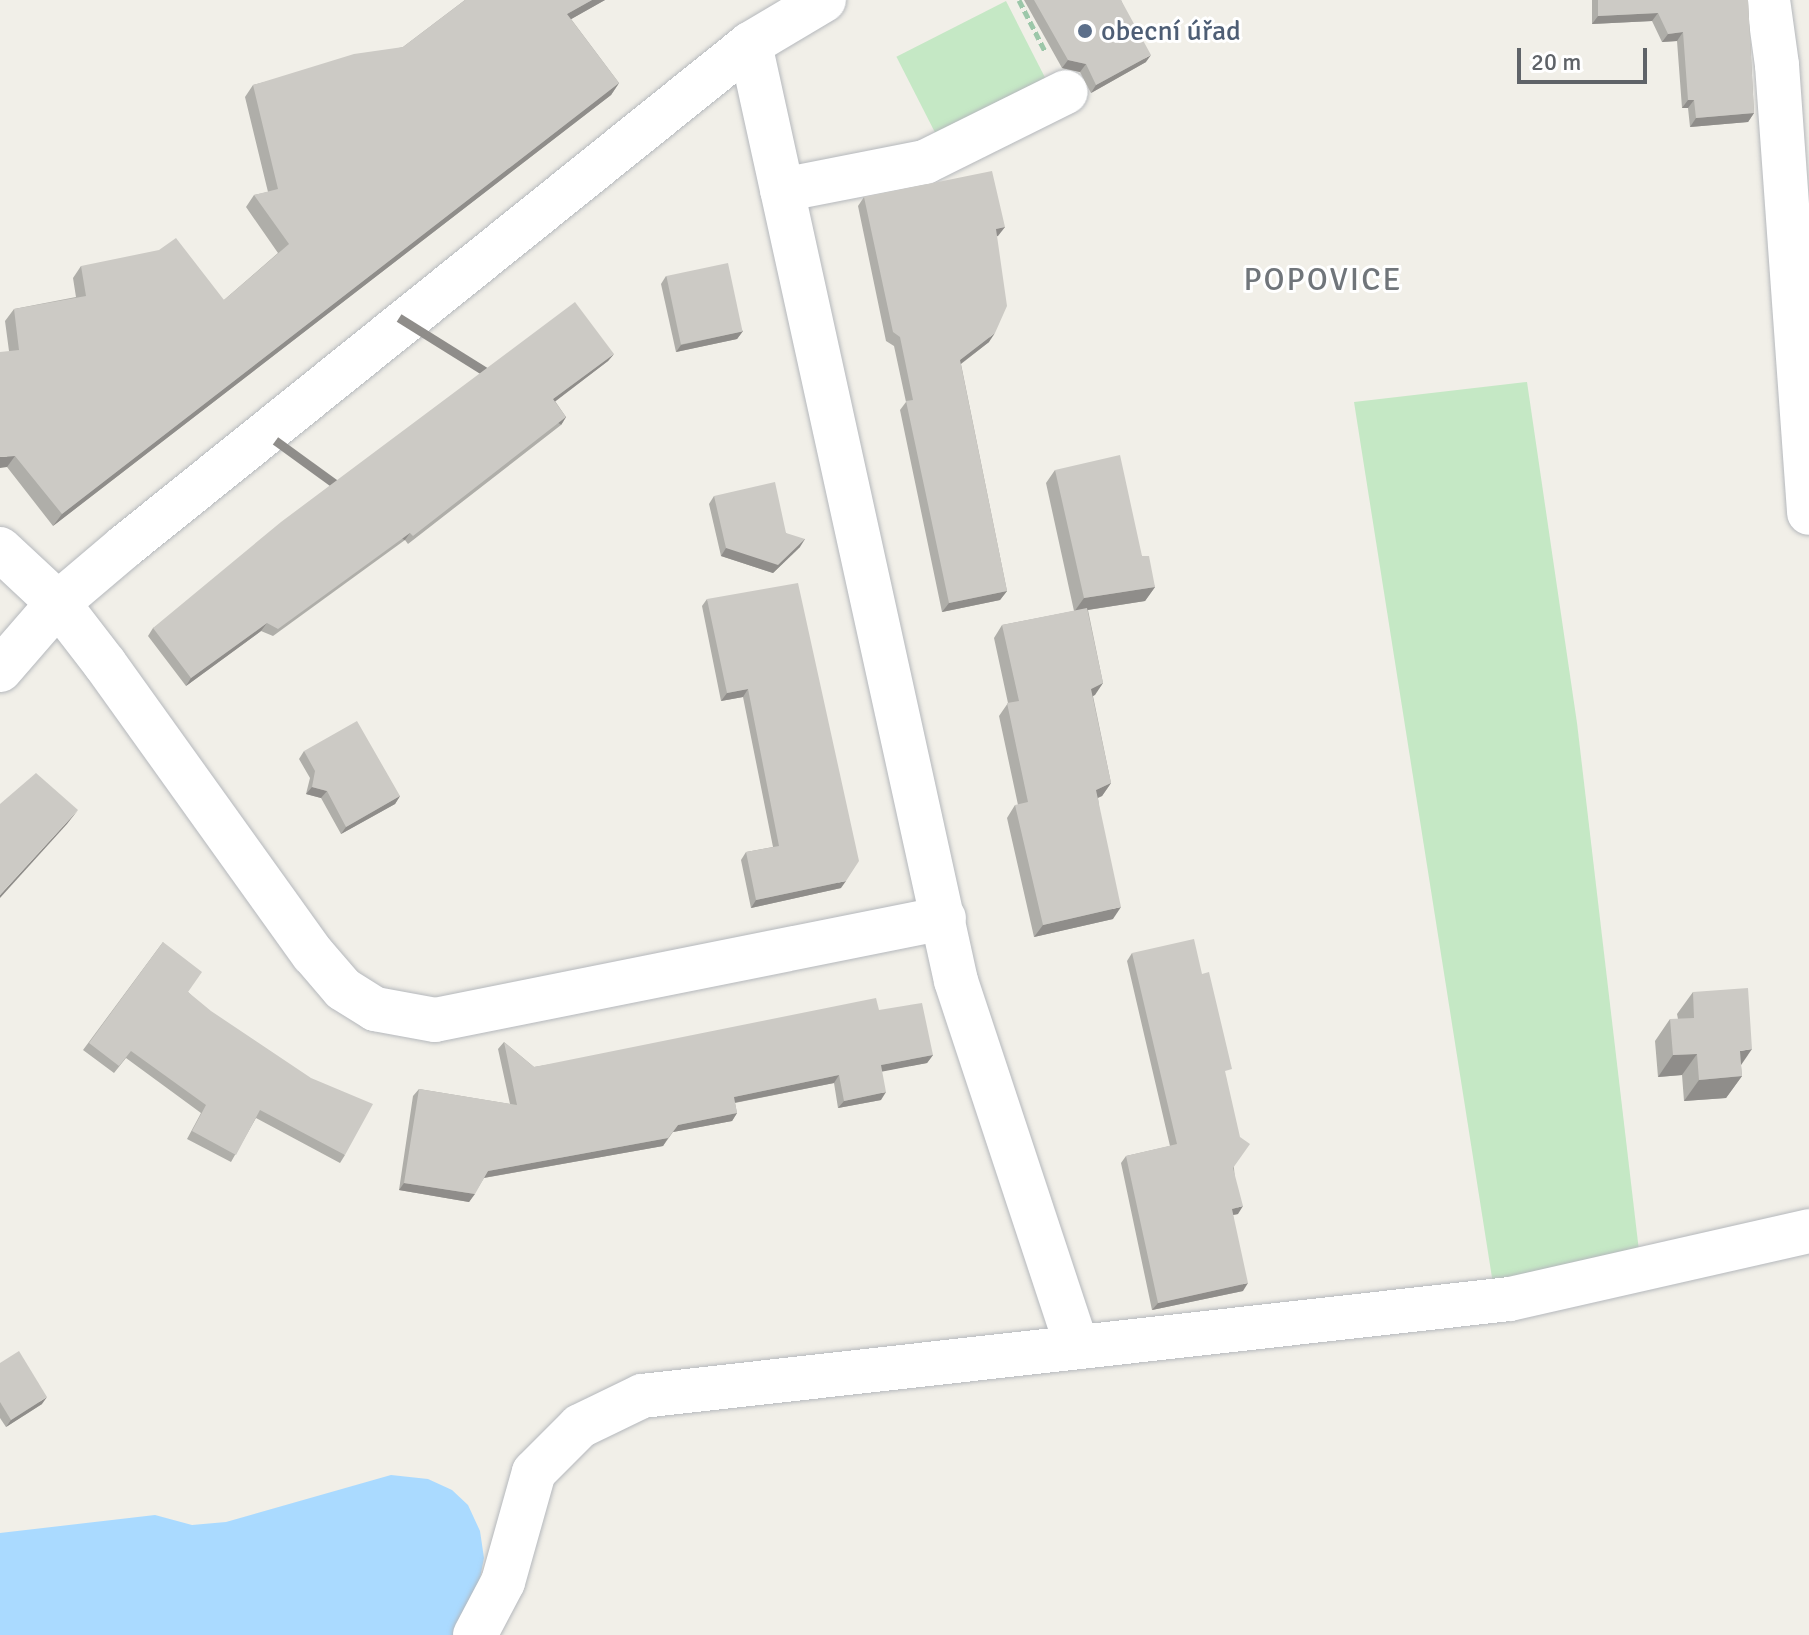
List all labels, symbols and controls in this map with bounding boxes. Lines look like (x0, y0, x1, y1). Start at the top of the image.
place label: obecní úřad (1101, 14, 1241, 48)
marker: obecní úřad (1076, 22, 1094, 40)
scale bar (1521, 32, 1651, 82)
text: 20 m (1531, 47, 1581, 77)
district label: POPOVICE (1243, 261, 1403, 299)

